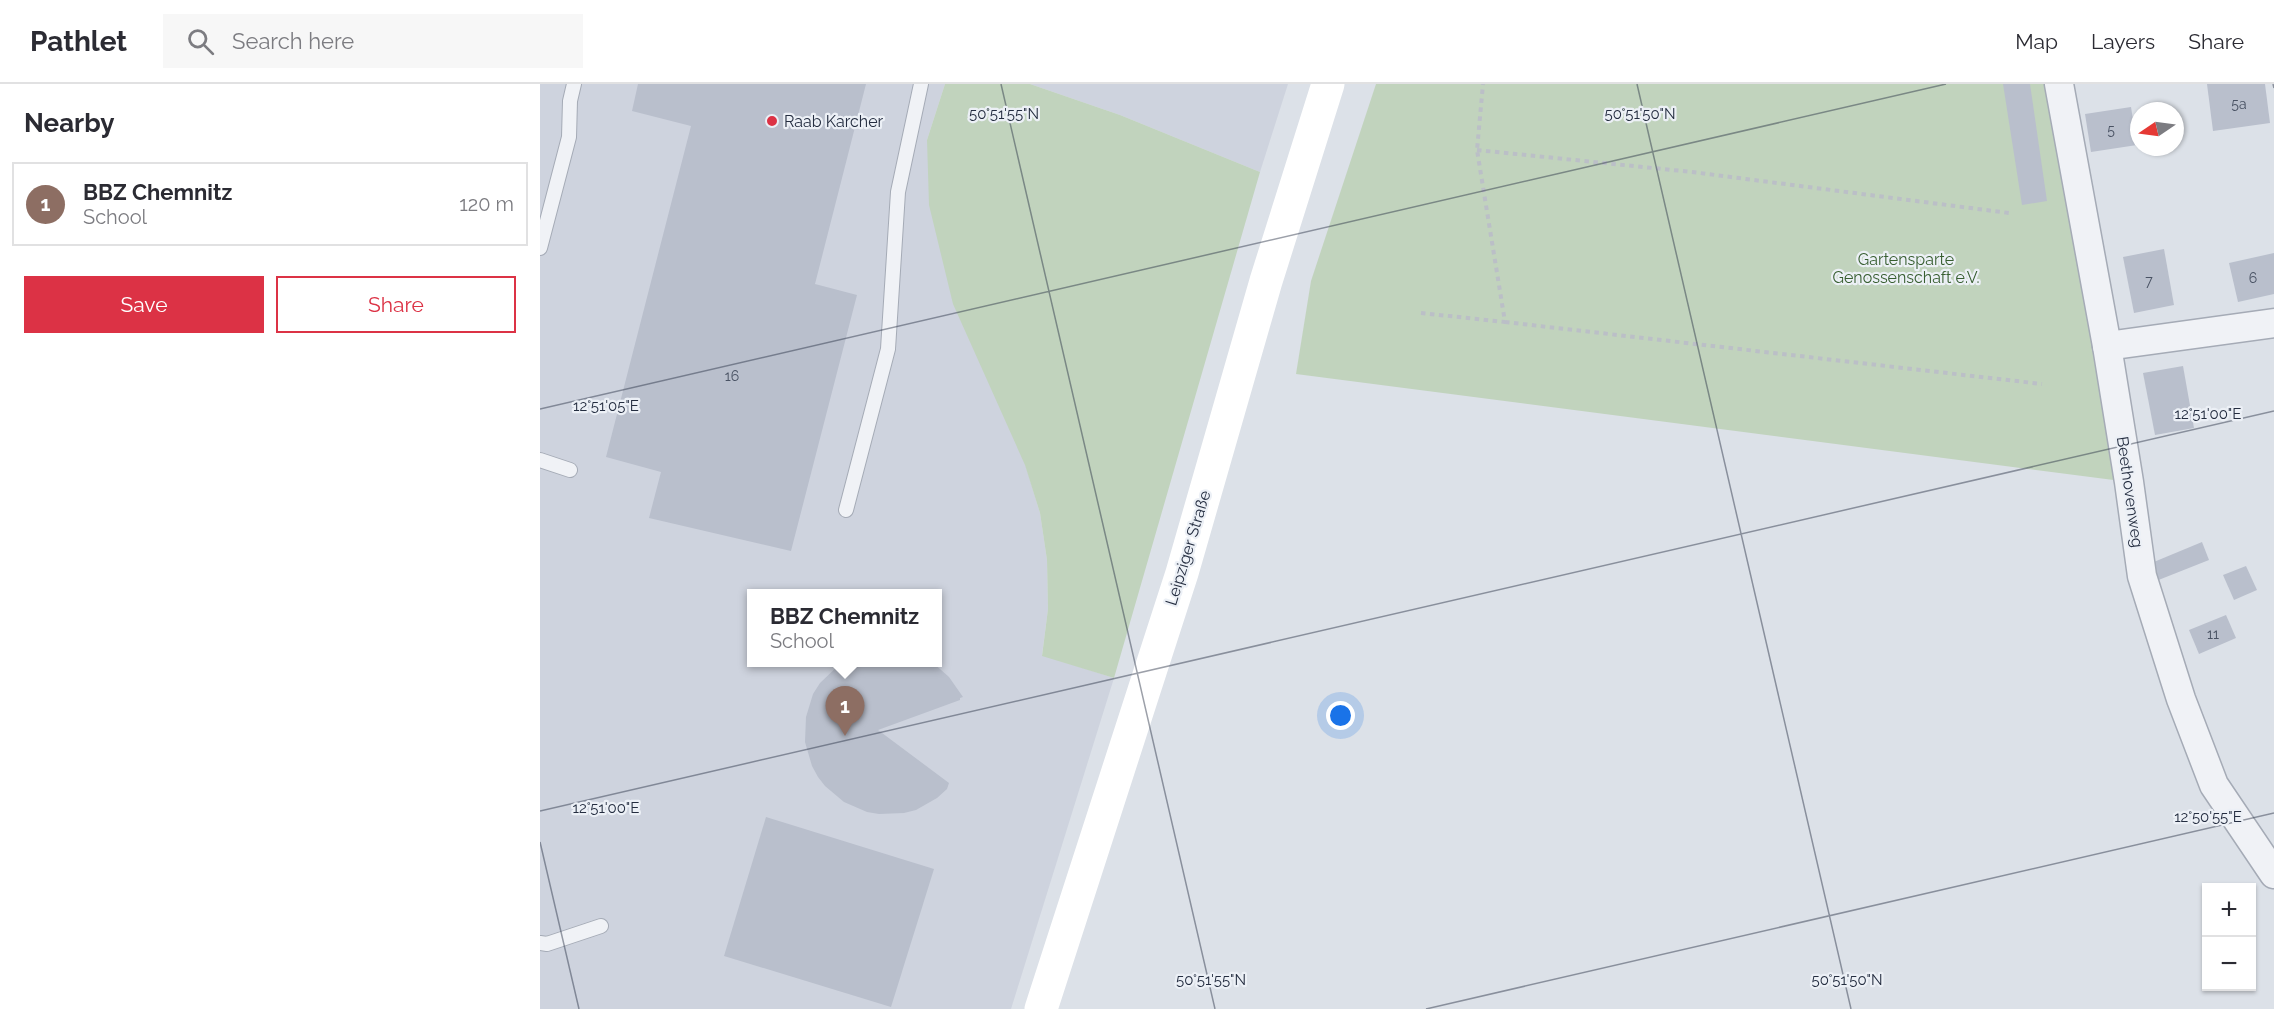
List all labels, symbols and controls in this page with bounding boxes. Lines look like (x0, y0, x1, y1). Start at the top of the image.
search box (163, 14, 583, 68)
text: Pathlet (30, 25, 127, 58)
icon: search (184, 25, 217, 58)
text: Search here (232, 28, 354, 54)
text: Map (2015, 29, 2058, 54)
text: Layers (2091, 29, 2155, 54)
text: Share (2188, 29, 2244, 54)
house number: 5a (2231, 96, 2247, 112)
north arrow (2130, 102, 2184, 156)
text: 50°51'55"N (969, 105, 1039, 123)
text: 50°51'50"N (1604, 105, 1676, 123)
text: Nearby (24, 108, 114, 138)
place label: Raab Karcher (784, 112, 884, 131)
marker: Raab Karcher (765, 114, 779, 128)
house number: 5 (2107, 122, 2115, 138)
text: BBZ Chemnitz (83, 179, 232, 205)
text: 1 (41, 192, 50, 216)
text: 120 m (459, 192, 514, 216)
text: School (83, 205, 147, 229)
park label: Gartensparte Genossenschaft e.V. (1832, 250, 1980, 287)
house number: 6 (2249, 270, 2257, 286)
house number: 7 (2145, 273, 2153, 289)
button: Save (24, 276, 264, 333)
button: Share (276, 276, 516, 333)
house number: 16 (725, 368, 739, 384)
text: 12°51'05"E (573, 397, 639, 415)
text: 12°51'00"E (2175, 405, 2241, 423)
street label: Beethovenweg (2113, 435, 2147, 549)
street label: Leipziger Straße (1161, 488, 1215, 608)
popup (747, 589, 942, 667)
text: BBZ Chemnitz (770, 603, 919, 629)
house number: 11 (2207, 626, 2219, 642)
text: School (770, 629, 834, 653)
pin: 1 (826, 686, 864, 736)
your location (1326, 701, 1355, 730)
text: 12°51'00"E (573, 799, 639, 817)
text: 12°50'55"E (2174, 808, 2242, 826)
map controls (2202, 883, 2256, 991)
button: + (2202, 883, 2256, 937)
button: − (2202, 937, 2256, 991)
text: 50°51'55"N (1176, 971, 1246, 989)
text: 50°51'50"N (1811, 971, 1883, 989)

